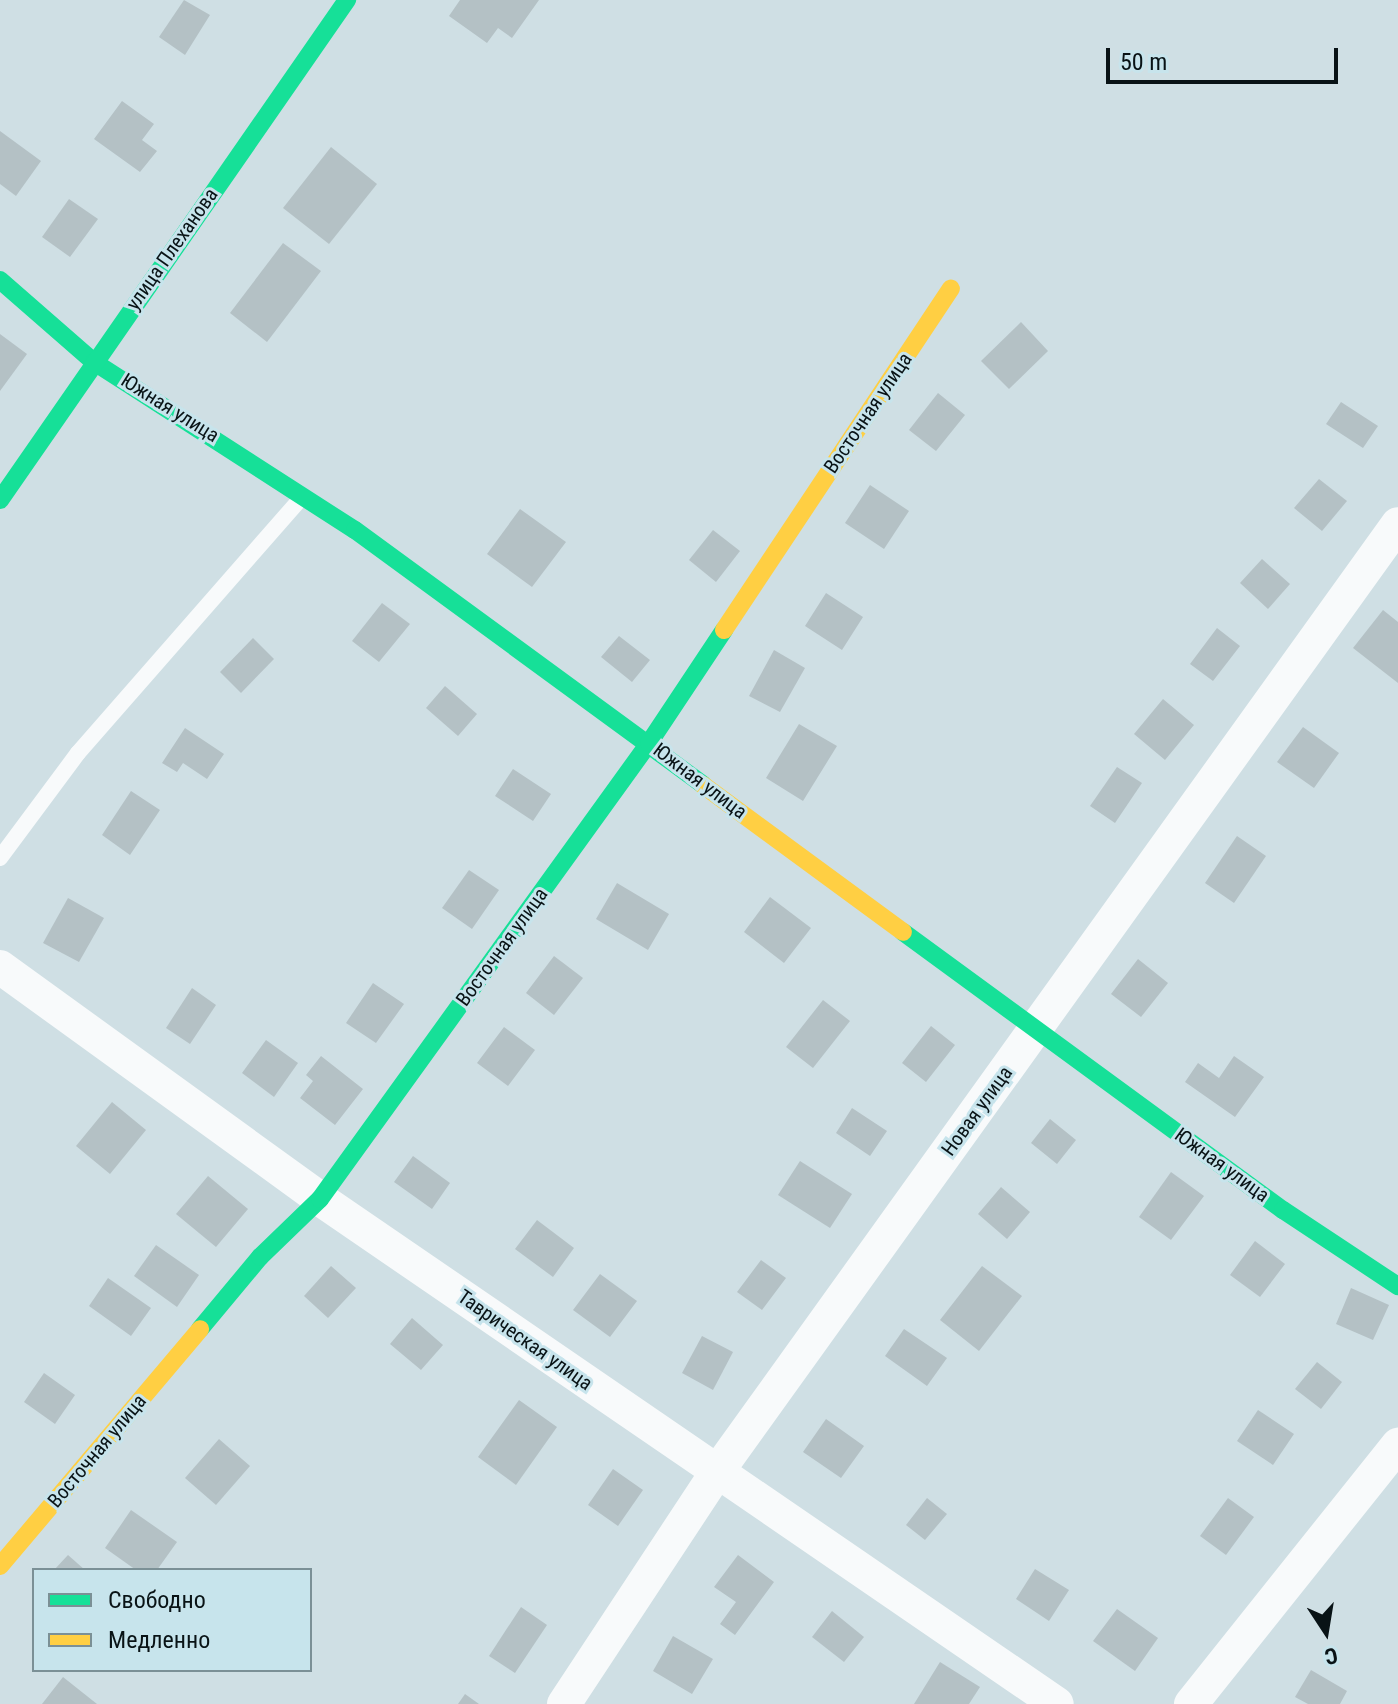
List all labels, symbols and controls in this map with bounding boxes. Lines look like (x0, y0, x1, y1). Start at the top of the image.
scale bar (1110, 32, 1342, 82)
text: 50 m (1120, 48, 1167, 76)
street label: улица Плеханова (121, 183, 223, 315)
street label: Восточная улица (819, 348, 917, 478)
street label: Южная улица (117, 368, 223, 448)
street label: Южная улица (648, 738, 752, 824)
street label: Восточная улица (451, 883, 553, 1011)
street label: Новая улица (937, 1062, 1017, 1160)
street label: Южная улица (1170, 1123, 1274, 1207)
street label: Таврическая улица (453, 1285, 597, 1395)
street label: Восточная улица (43, 1390, 151, 1512)
legend (32, 1568, 312, 1672)
text: Свободно (108, 1586, 206, 1614)
north arrow (1286, 1592, 1366, 1672)
text: Медленно (108, 1626, 210, 1654)
text: С (1322, 1642, 1340, 1669)

